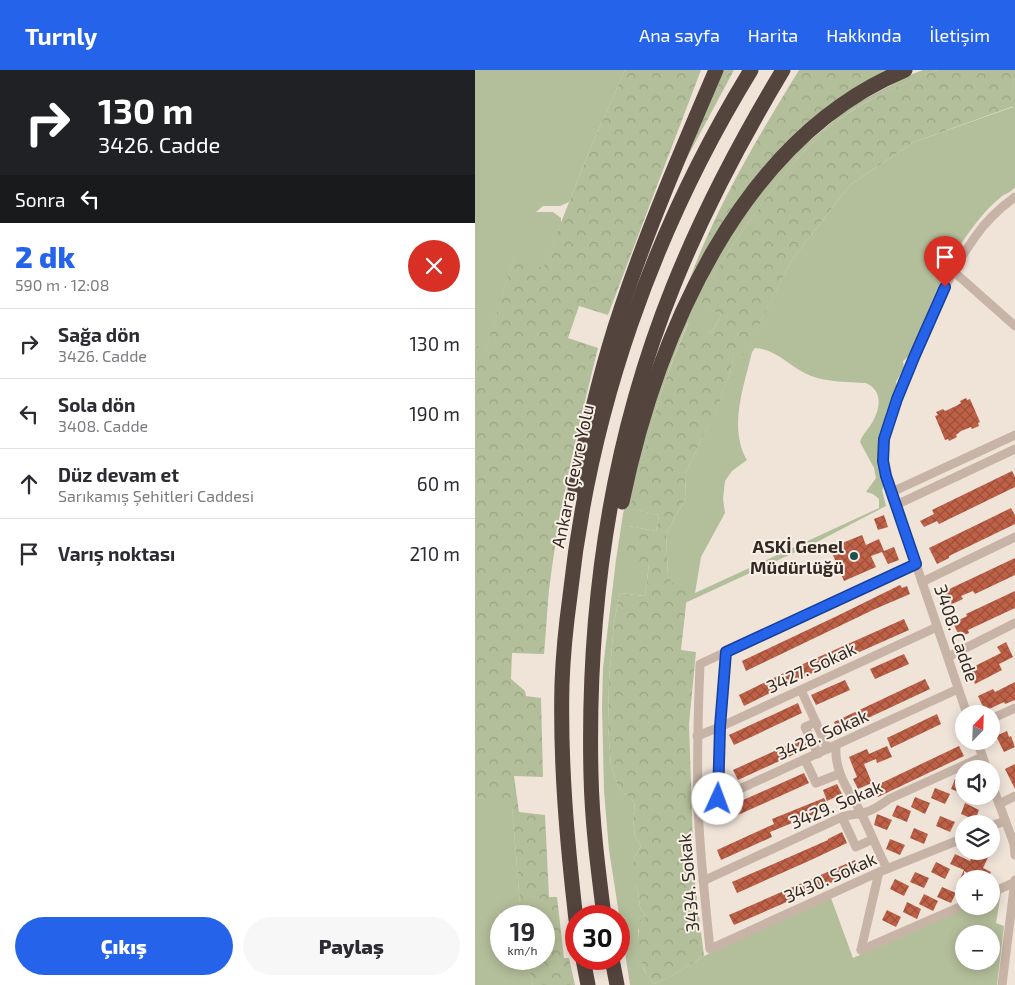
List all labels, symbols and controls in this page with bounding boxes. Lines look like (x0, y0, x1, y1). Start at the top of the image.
text: Turnly (25, 21, 97, 50)
text: Ana sayfa (639, 24, 720, 46)
text: Harita (748, 24, 798, 46)
text: Hakkında (826, 24, 902, 46)
text: İletişim (930, 24, 990, 46)
text: 130 m (98, 89, 193, 131)
icon: right (15, 90, 80, 155)
text: 3426. Cadde (98, 131, 220, 157)
icon: left (76, 185, 104, 213)
text: Sonra (15, 188, 66, 211)
pin (924, 236, 966, 287)
text: 2 dk (15, 238, 75, 274)
button: close (408, 240, 460, 292)
icon: arrive (931, 243, 959, 271)
text: 590 m · 12:08 (15, 275, 109, 294)
text: Sağa dön (58, 323, 140, 346)
icon: right (15, 330, 43, 358)
text: 130 m (410, 332, 460, 355)
text: 3426. Cadde (58, 346, 147, 365)
text: Sola dön (58, 393, 135, 416)
icon: left (15, 400, 43, 428)
text: 190 m (409, 402, 460, 425)
street label: Ankara Çevre Yolu (546, 402, 599, 550)
text: 3408. Cadde (58, 416, 148, 435)
text: Düz devam et (58, 463, 179, 486)
icon: ahead (15, 470, 43, 498)
text: 60 m (417, 472, 460, 495)
text: Sarıkamış Şehitleri Caddesi (58, 486, 254, 505)
place label: ASKİ Genel Müdürlüğü (750, 535, 844, 578)
icon: arrive (15, 540, 43, 568)
text: Varış noktası (58, 542, 175, 565)
text: 210 m (409, 542, 460, 565)
marker: ASKİ Genel Müdürlüğü (848, 550, 860, 562)
street label: 3408. Cadde (930, 581, 984, 685)
street label: 3427. Sokak (763, 637, 859, 697)
street label: 3428. Sokak (772, 704, 872, 764)
north arrow (955, 705, 1000, 750)
map controls (955, 705, 1000, 970)
button: sound (955, 760, 1000, 805)
position arrow (691, 772, 743, 824)
street label: 3429. Sokak (787, 775, 885, 833)
button: layers (955, 815, 1000, 860)
street label: 3434. Sokak (673, 833, 703, 933)
street label: 3430. Sokak (780, 847, 880, 907)
button: + (955, 870, 1000, 915)
speed limit sign: 30 (565, 905, 630, 970)
text: 19 (510, 916, 535, 946)
button: Çıkış (15, 917, 233, 975)
button: Paylaş (243, 917, 460, 975)
button: − (955, 925, 1000, 970)
text: km/h (508, 943, 537, 957)

